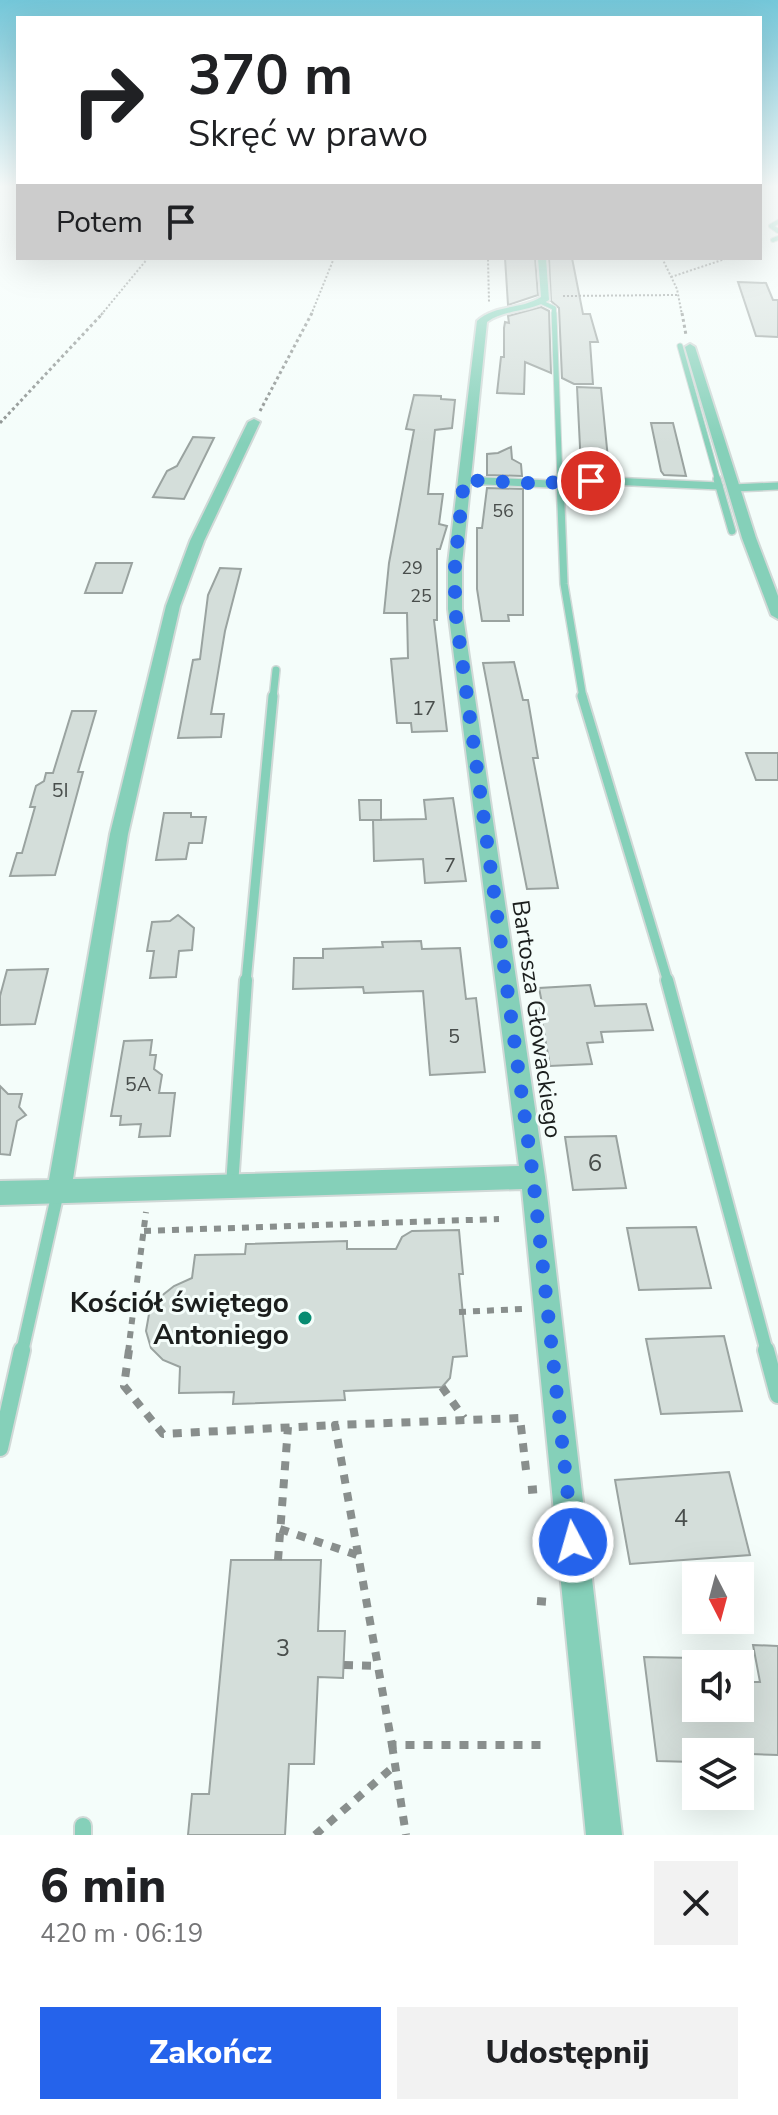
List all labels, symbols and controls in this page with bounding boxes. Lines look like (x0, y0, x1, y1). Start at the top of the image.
text: 370 m (188, 37, 353, 114)
icon: right (56, 48, 160, 152)
text: Skręć w prawo (188, 110, 428, 159)
icon: arrive (159, 200, 203, 244)
text: Potem (56, 202, 143, 243)
pin (557, 447, 625, 515)
icon: arrive (569, 459, 613, 503)
house number: 56 (492, 499, 514, 523)
house number: 29 (401, 556, 423, 580)
house number: 25 (410, 584, 432, 608)
house number: 17 (412, 695, 436, 722)
house number: 5I (51, 777, 69, 804)
house number: 7 (444, 852, 456, 879)
street label: Bartosza Głowackiego (504, 898, 570, 1140)
house number: 5 (448, 1023, 460, 1050)
house number: 5A (125, 1071, 152, 1098)
house number: 6 (588, 1147, 602, 1179)
place label: Kościół świętego Antoniego (70, 1284, 289, 1354)
marker: Kościół świętego Antoniego (296, 1309, 314, 1327)
position arrow (531, 1500, 615, 1584)
house number: 4 (674, 1502, 688, 1534)
north arrow (682, 1562, 754, 1634)
map controls (682, 1562, 754, 1810)
house number: 3 (276, 1632, 290, 1664)
button: sound (682, 1650, 754, 1722)
button: layers (682, 1738, 754, 1810)
text: 6 min (40, 1853, 166, 1919)
button: close (654, 1861, 738, 1945)
text: 420 m · 06:19 (40, 1916, 203, 1951)
button: Zakończ (40, 2007, 381, 2099)
button: Udostępnij (397, 2007, 738, 2099)

